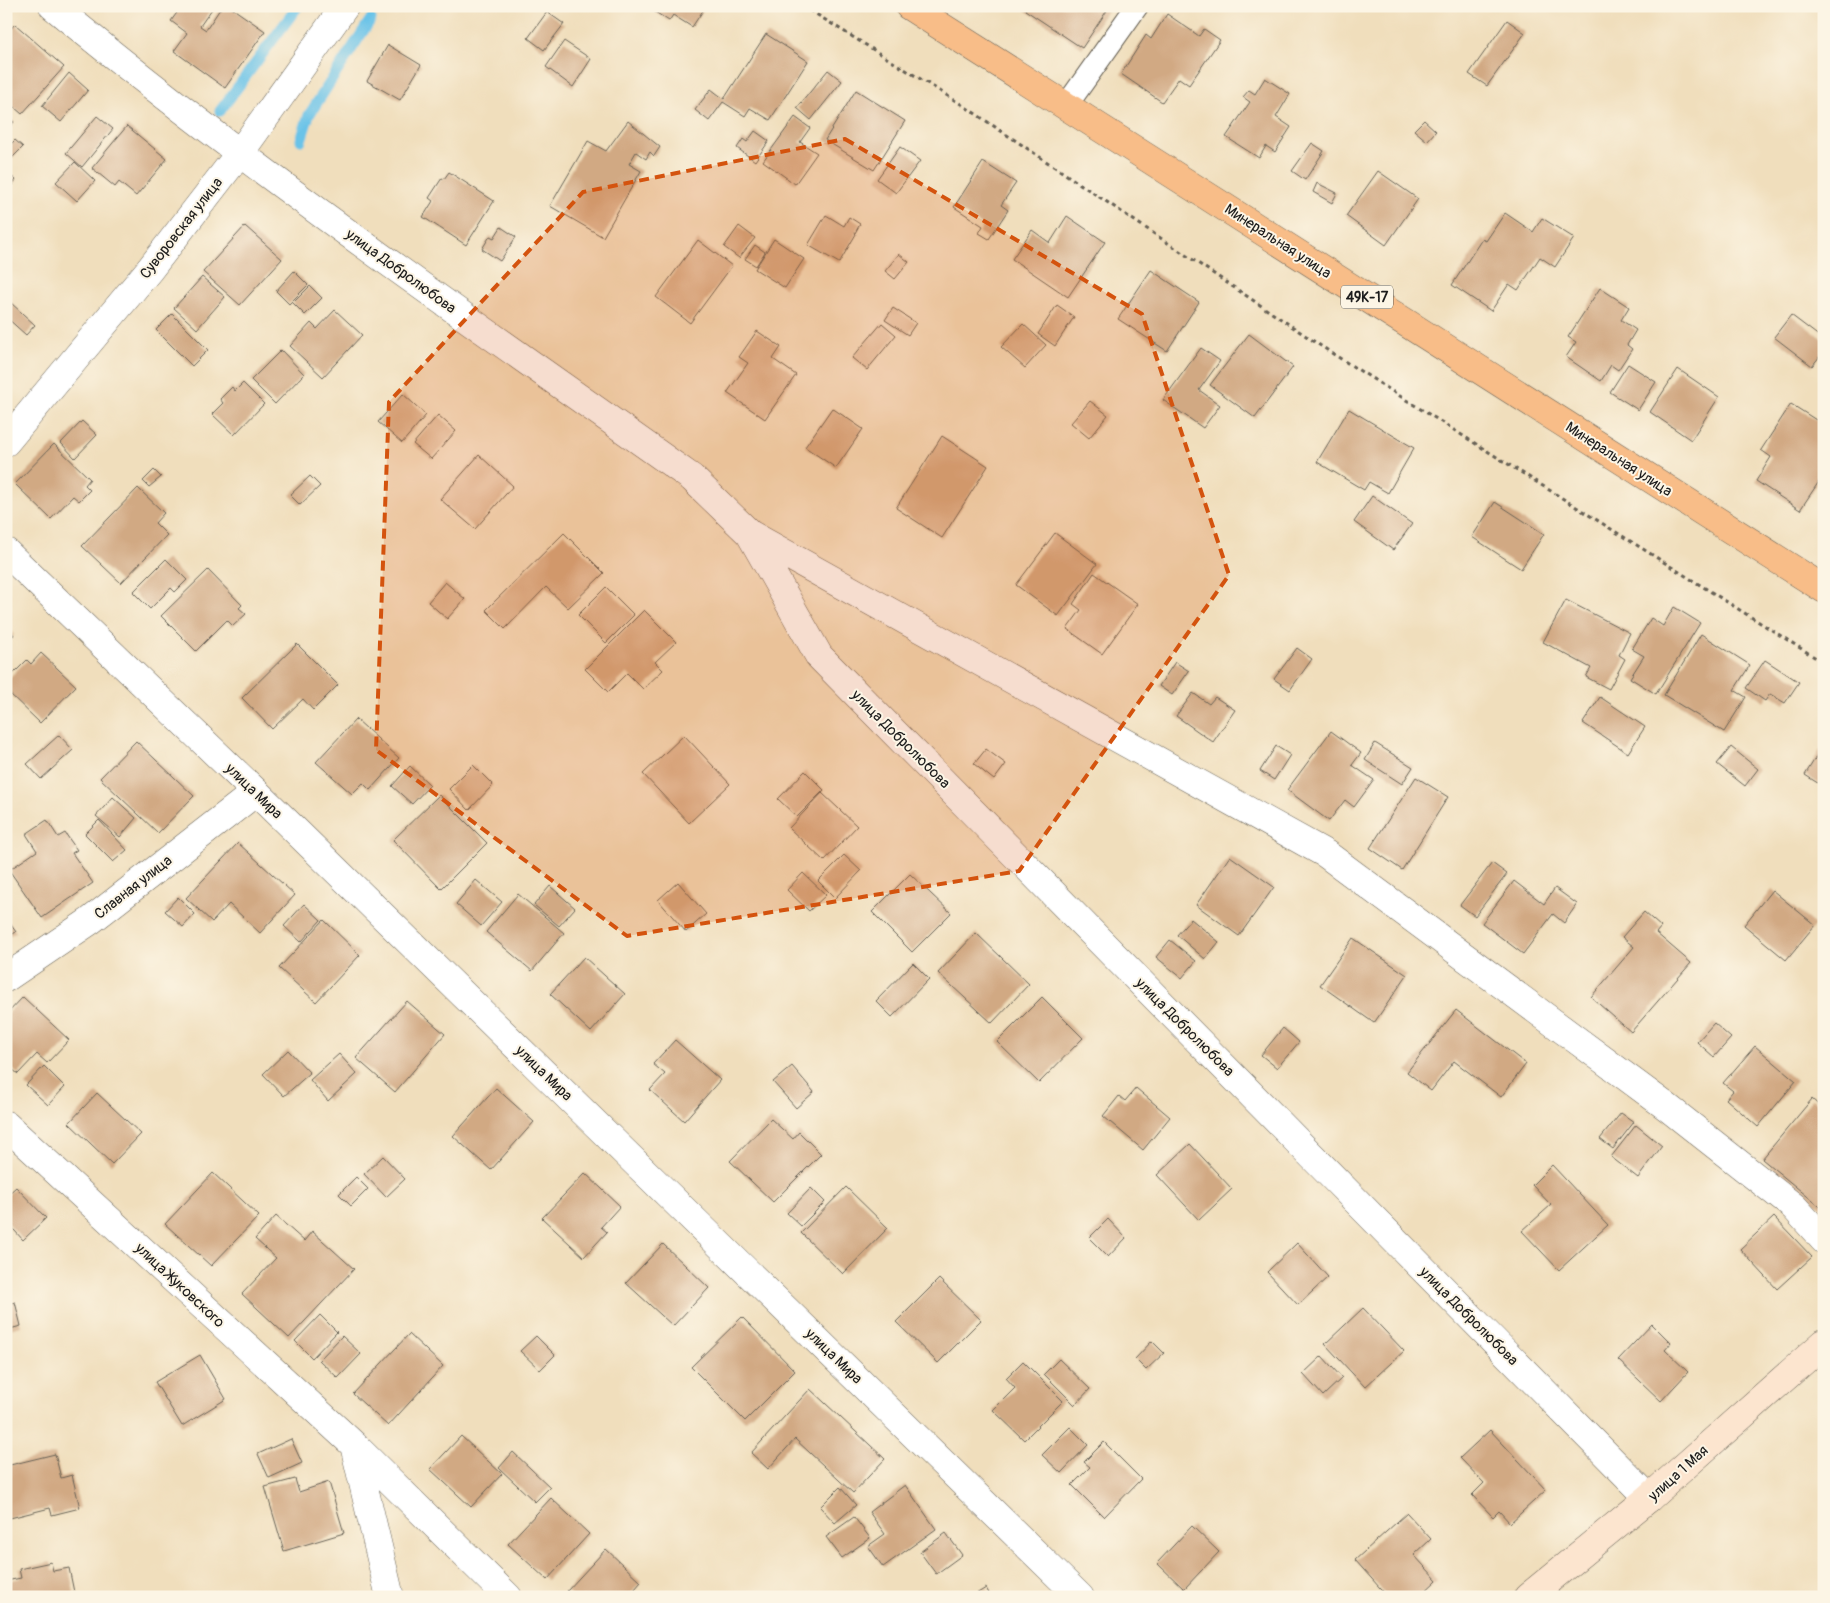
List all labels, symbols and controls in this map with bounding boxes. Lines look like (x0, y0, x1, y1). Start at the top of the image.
street label: Суворовская улица (136, 174, 227, 283)
street label: Минеральная улица (1221, 200, 1335, 283)
street label: улица Добролюбова (341, 224, 460, 318)
road number: 49К-17 (1341, 286, 1393, 308)
street label: Минеральная улица (1562, 418, 1676, 501)
street label: улица Добролюбова (847, 685, 954, 793)
street label: улица Мира (220, 759, 286, 823)
street label: Славная улица (91, 851, 176, 924)
street label: улица Добролюбова (1131, 973, 1238, 1081)
street label: улица Мира (510, 1041, 576, 1105)
street label: улица Жуковского (130, 1238, 228, 1332)
street label: улица Добролюбова (1415, 1262, 1522, 1370)
street label: улица Мира (800, 1324, 866, 1388)
street label: улица 1 Мая (1644, 1441, 1712, 1506)

